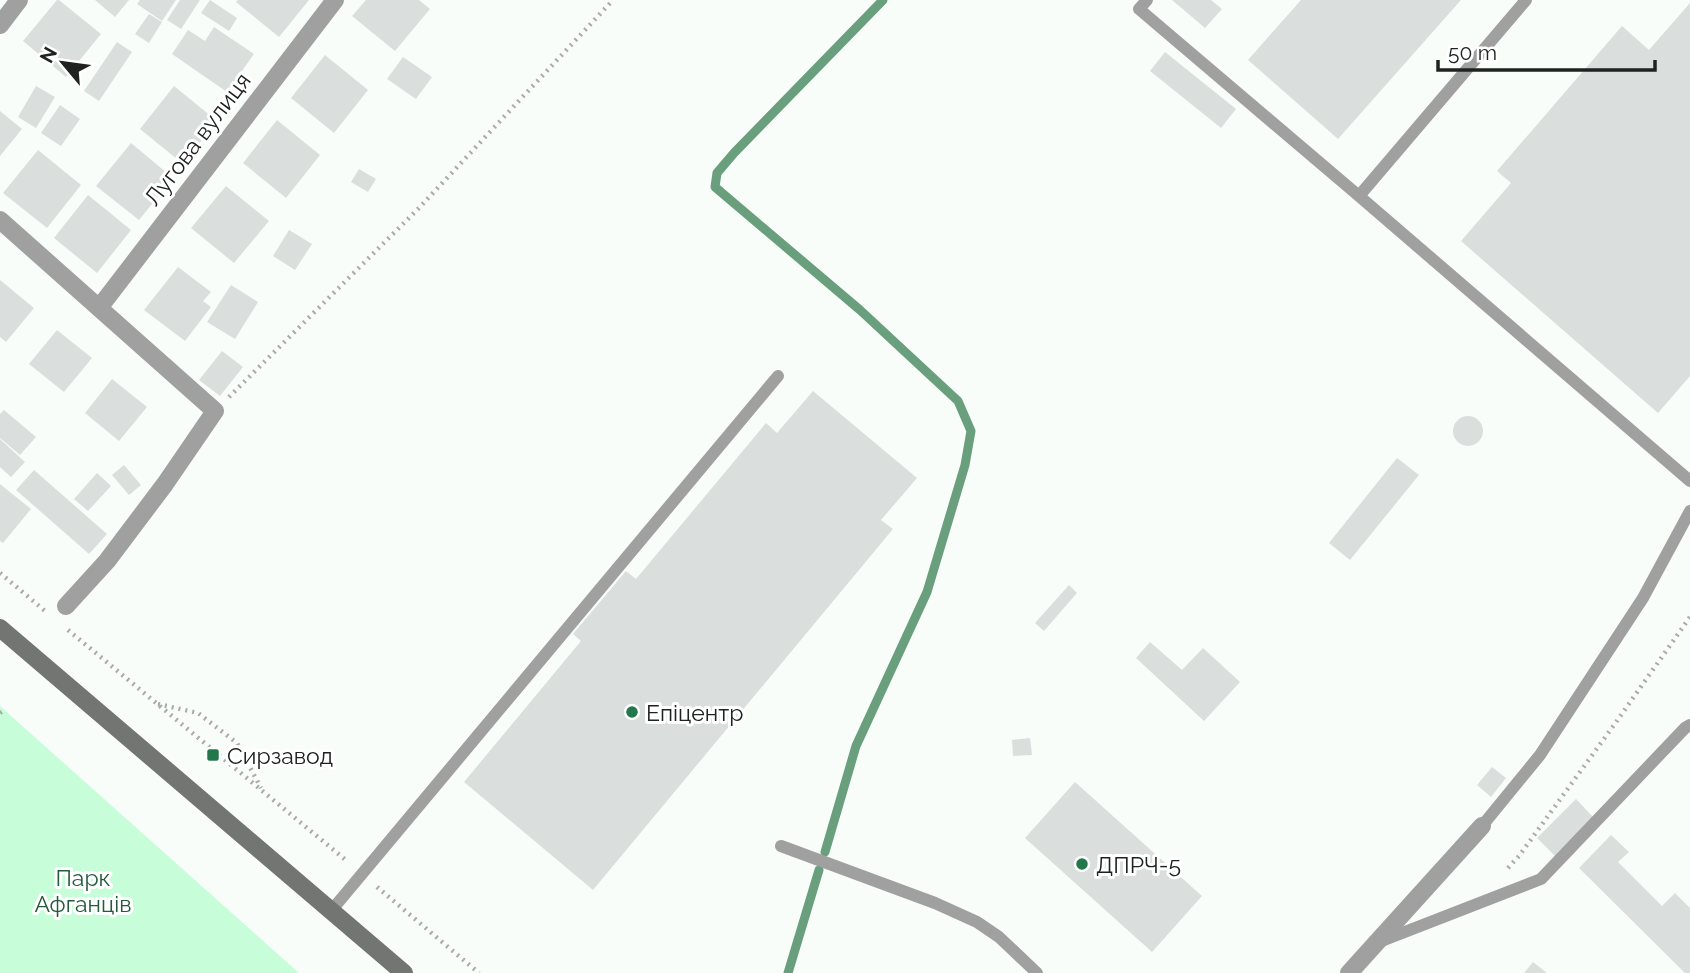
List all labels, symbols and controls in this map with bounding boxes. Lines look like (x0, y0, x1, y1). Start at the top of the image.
north arrow (28, 28, 98, 98)
scale bar (1438, 28, 1655, 72)
text: 50 m (1448, 40, 1497, 65)
text: N (35, 43, 61, 66)
street label: Лугова вулиця (138, 67, 256, 211)
place label: Епіцентр (646, 699, 743, 726)
marker: Епіцентр (624, 704, 640, 720)
place label: Сирзавод (227, 742, 333, 769)
marker: Сирзавод (205, 747, 221, 763)
place label: ДПРЧ-5 (1096, 851, 1181, 878)
marker: ДПРЧ-5 (1074, 856, 1090, 872)
park label: Парк Афганців (34, 864, 132, 917)

